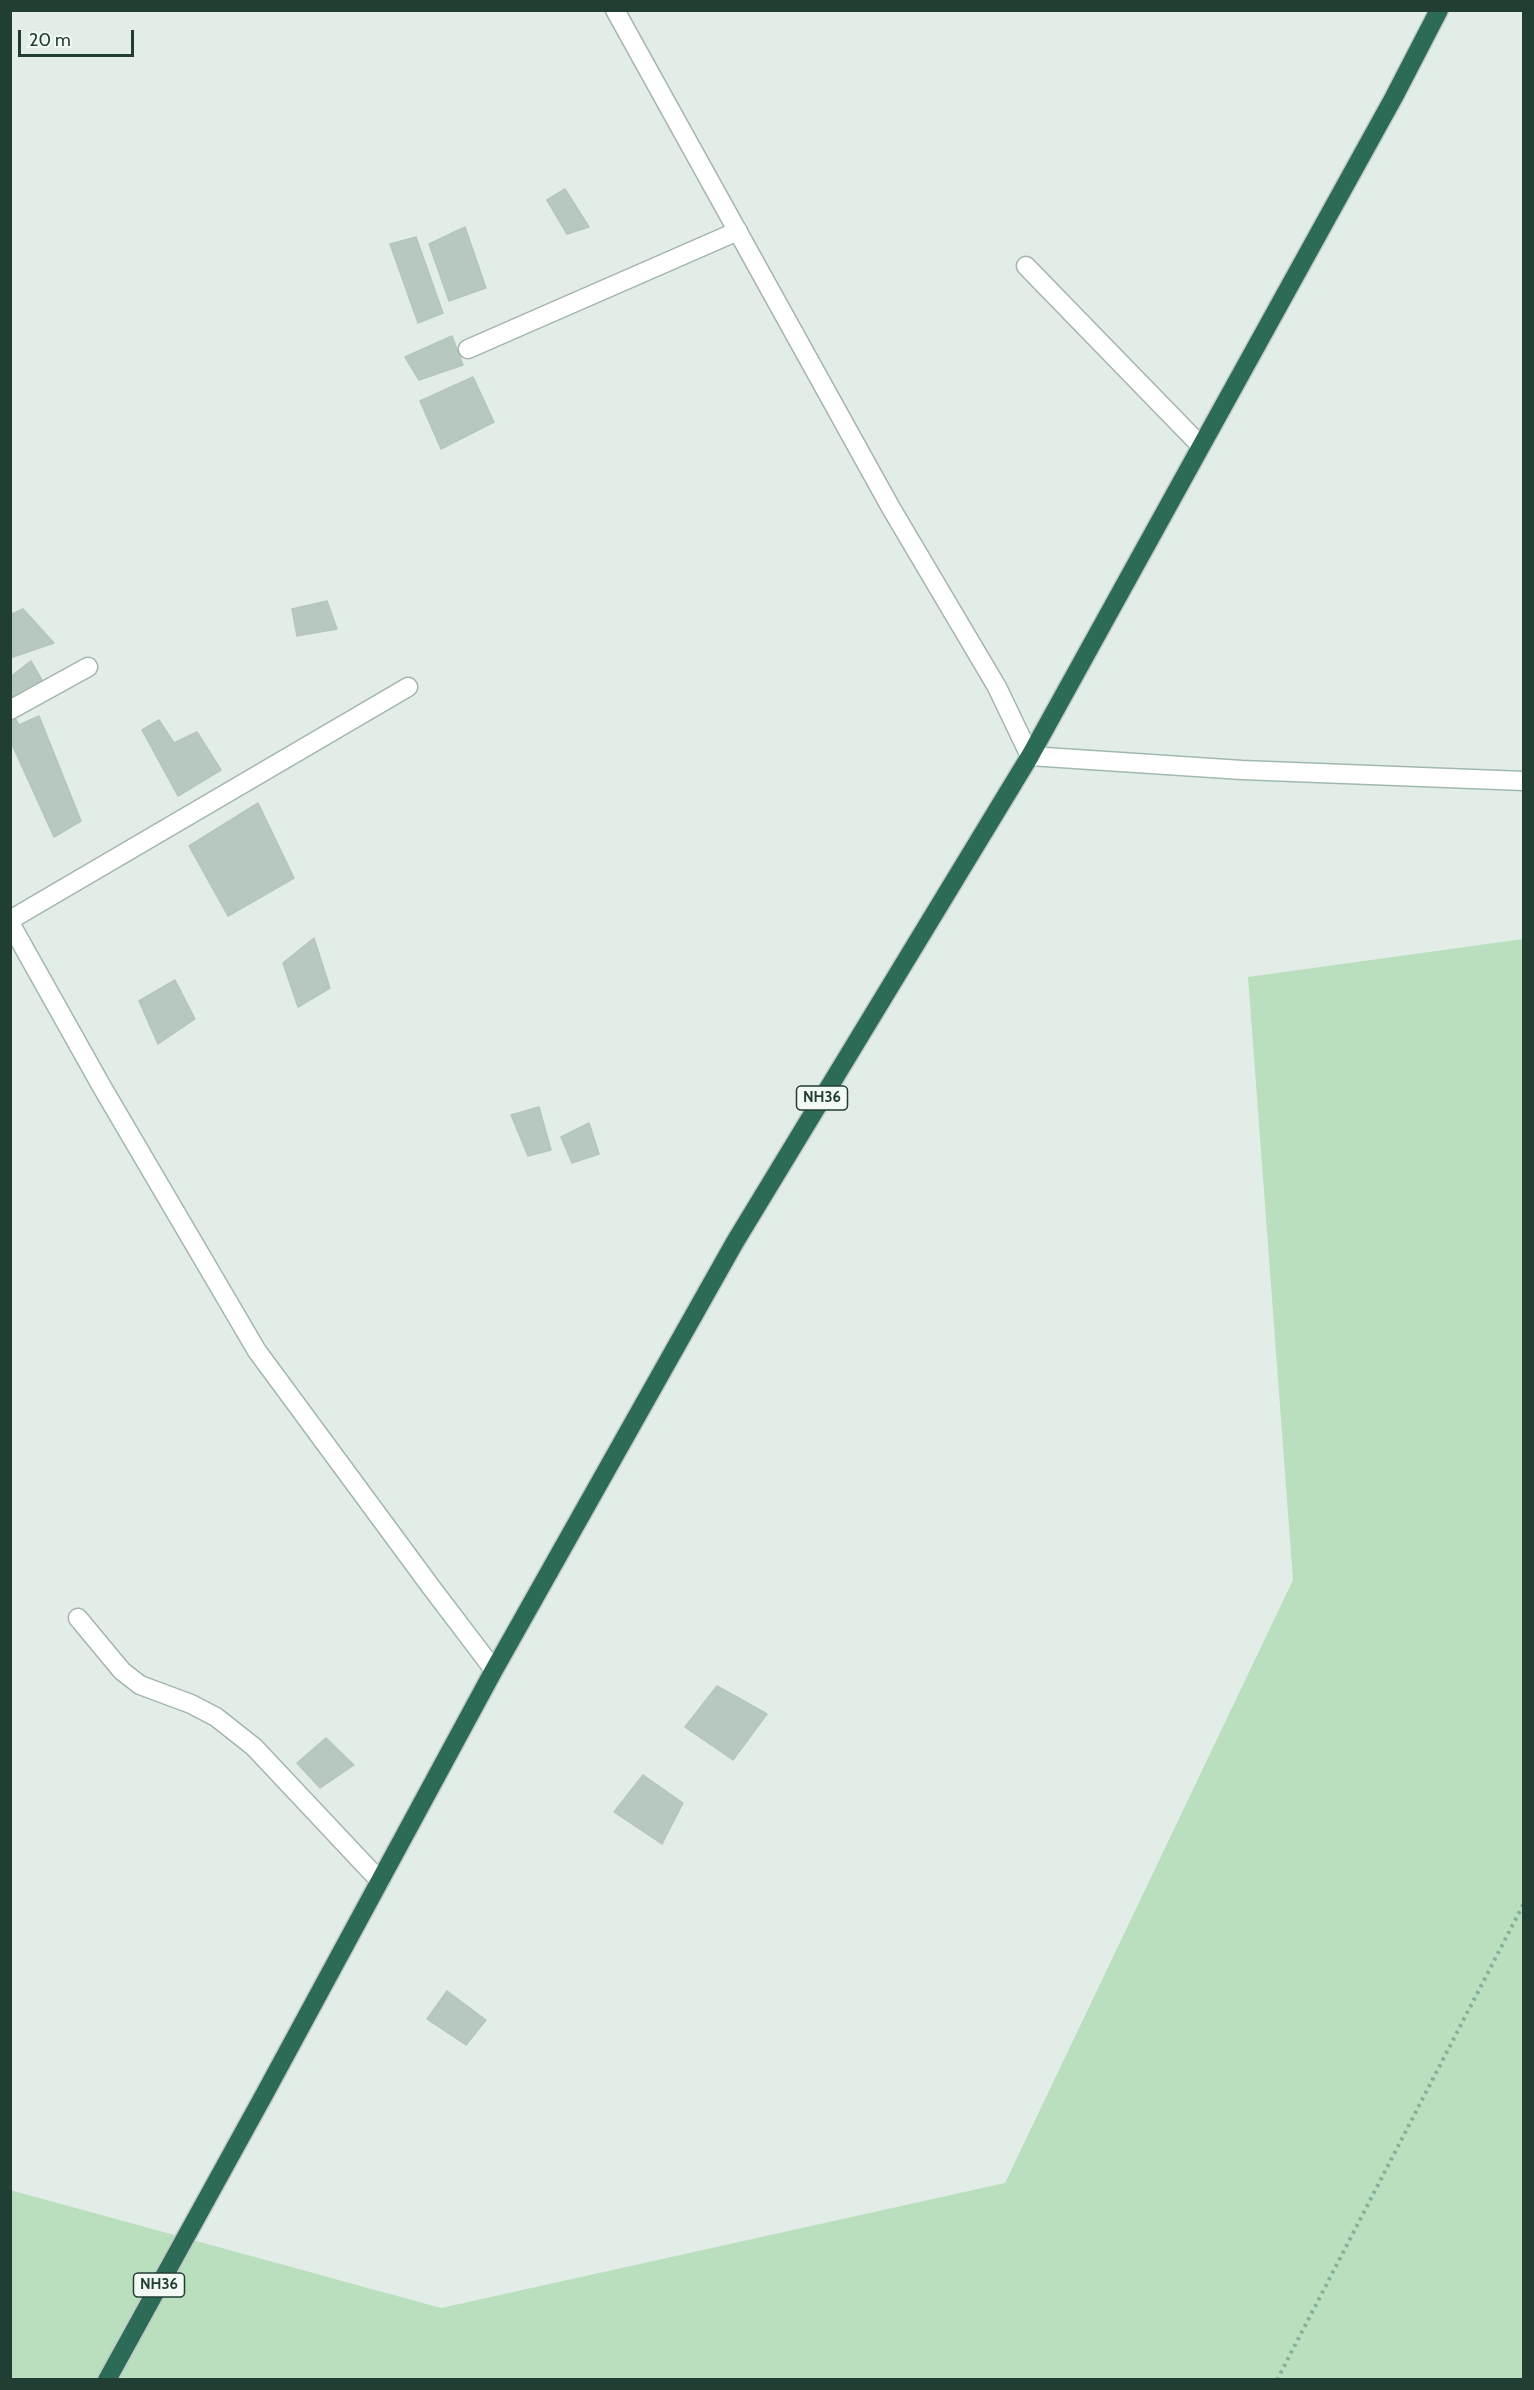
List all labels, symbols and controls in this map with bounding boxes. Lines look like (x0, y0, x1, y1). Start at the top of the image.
scale bar (21, 18, 136, 56)
text: 20 m (29, 29, 71, 51)
road number: NH36 (796, 1086, 848, 1110)
road number: NH36 (134, 2273, 184, 2297)

